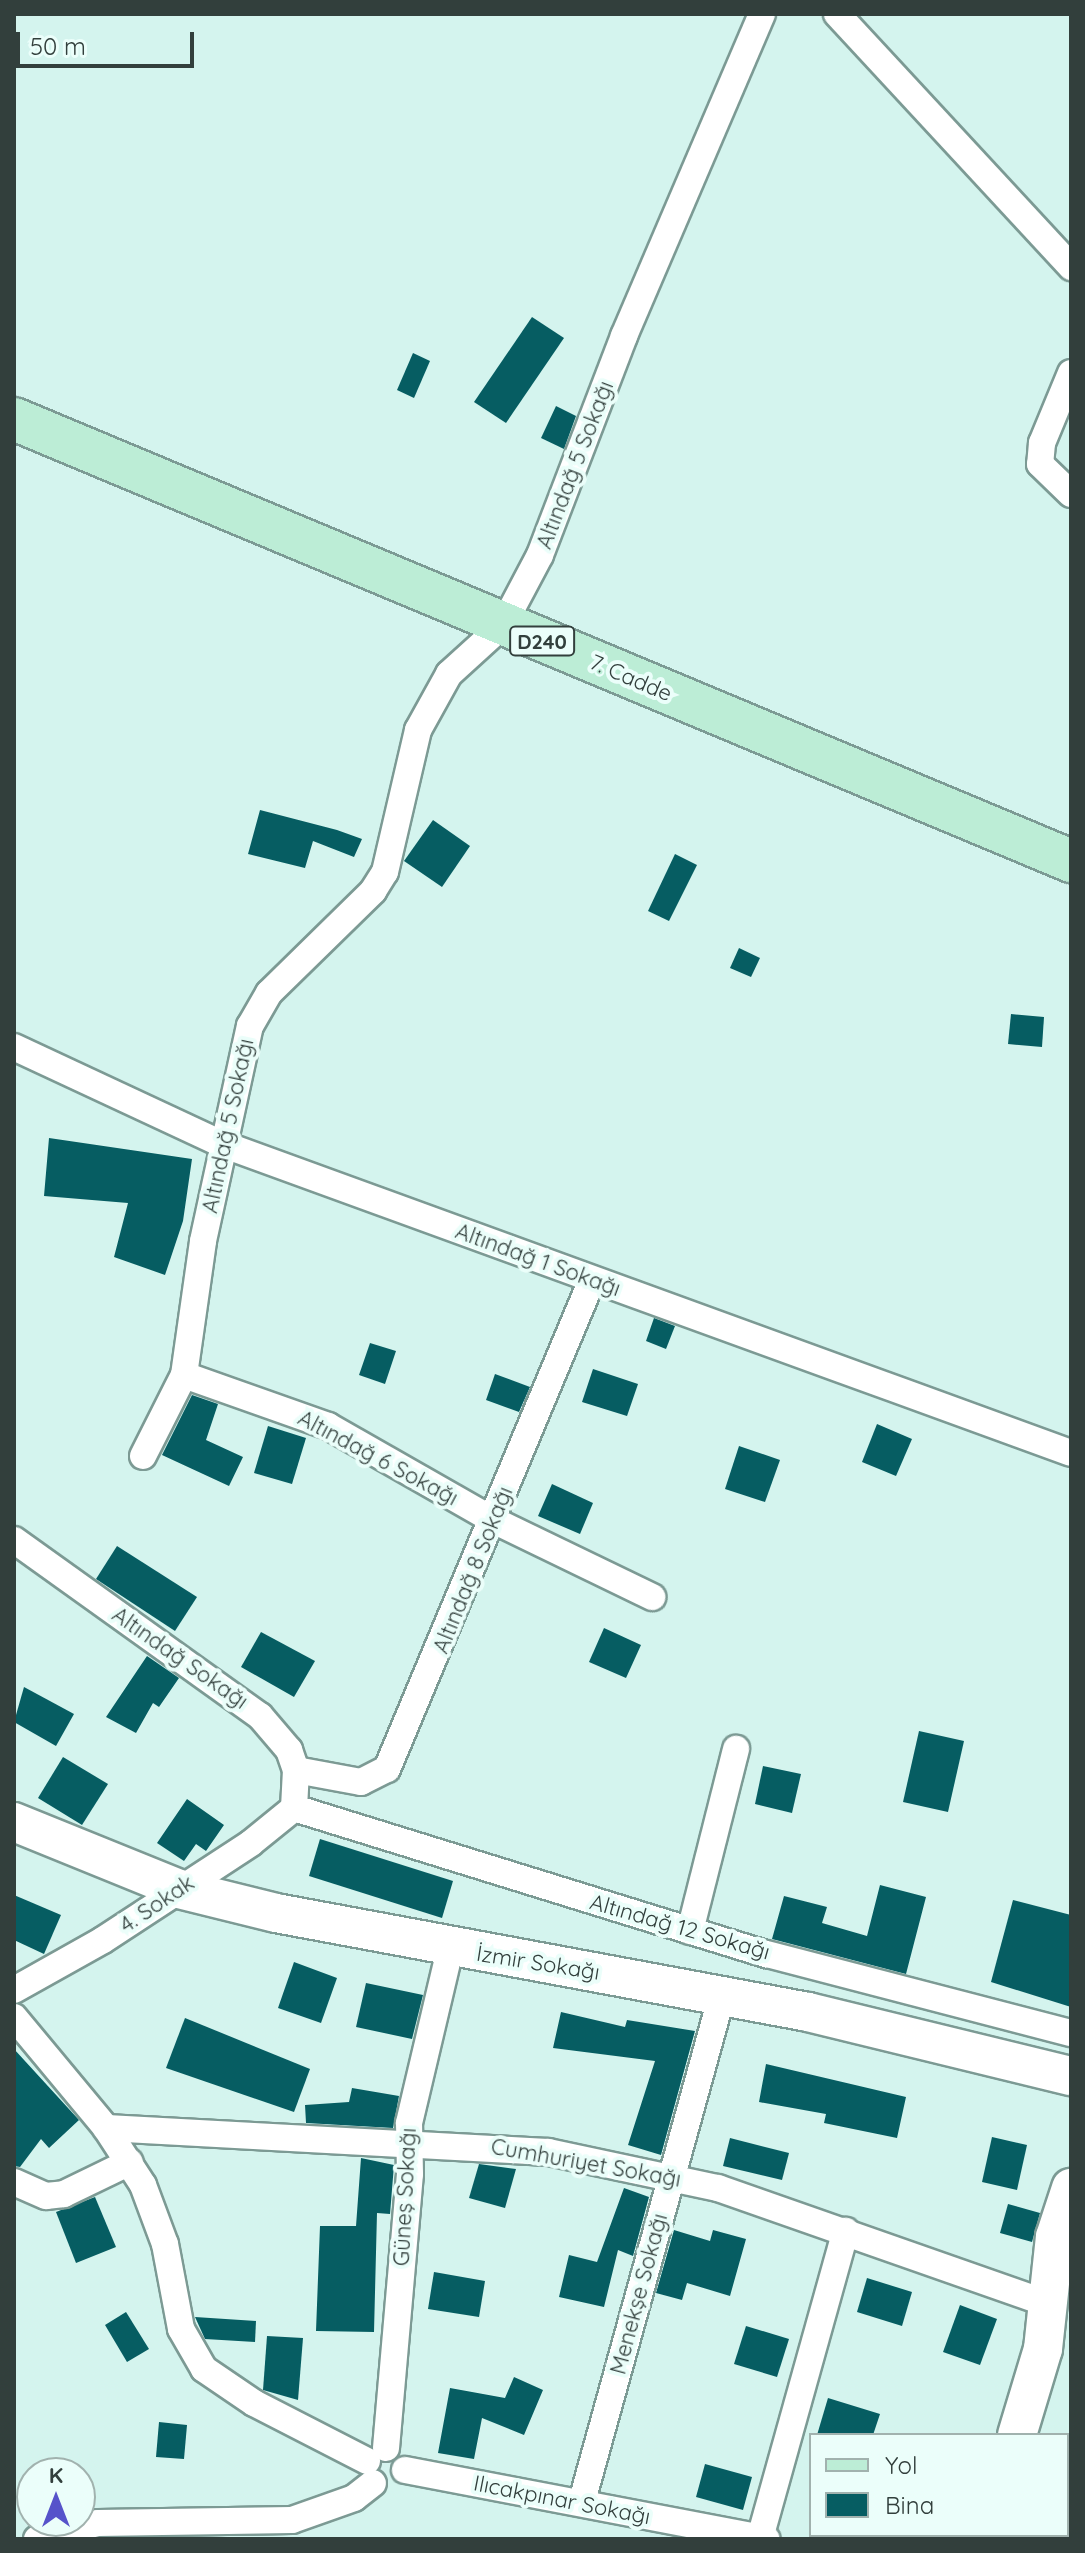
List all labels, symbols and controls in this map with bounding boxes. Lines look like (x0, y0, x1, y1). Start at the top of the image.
scale bar (20, 16, 198, 66)
text: 50 m (30, 31, 86, 61)
street label: Altındağ 5 Sokağı (531, 377, 619, 553)
road number: D240 (508, 625, 576, 657)
street label: 7. Cadde (586, 649, 676, 707)
street label: Altındağ 5 Sokağı (197, 1036, 259, 1216)
street label: Altındağ 1 Sokağı (452, 1218, 624, 1302)
street label: Altındağ 6 Sokağı (293, 1405, 463, 1511)
street label: Altındağ 8 Sokağı (428, 1483, 518, 1657)
street label: Altındağ Sokağı (107, 1601, 253, 1715)
street label: 4. Sokak (115, 1870, 199, 1938)
street label: Altındağ 12 Sokağı (587, 1889, 773, 1965)
street label: İzmir Sokağı (475, 1940, 601, 1986)
street label: Güneş Sokağı (388, 2127, 422, 2267)
street label: Cumhuriyet Sokağı (489, 2133, 683, 2193)
street label: Menekşe Sokağı (605, 2211, 673, 2377)
legend (809, 2433, 1069, 2537)
text: Yol (885, 2450, 917, 2480)
north arrow (16, 2457, 96, 2537)
text: K (49, 2461, 63, 2489)
street label: Ilıcakpınar Sokağı (471, 2470, 653, 2530)
text: Bina (885, 2490, 934, 2520)

